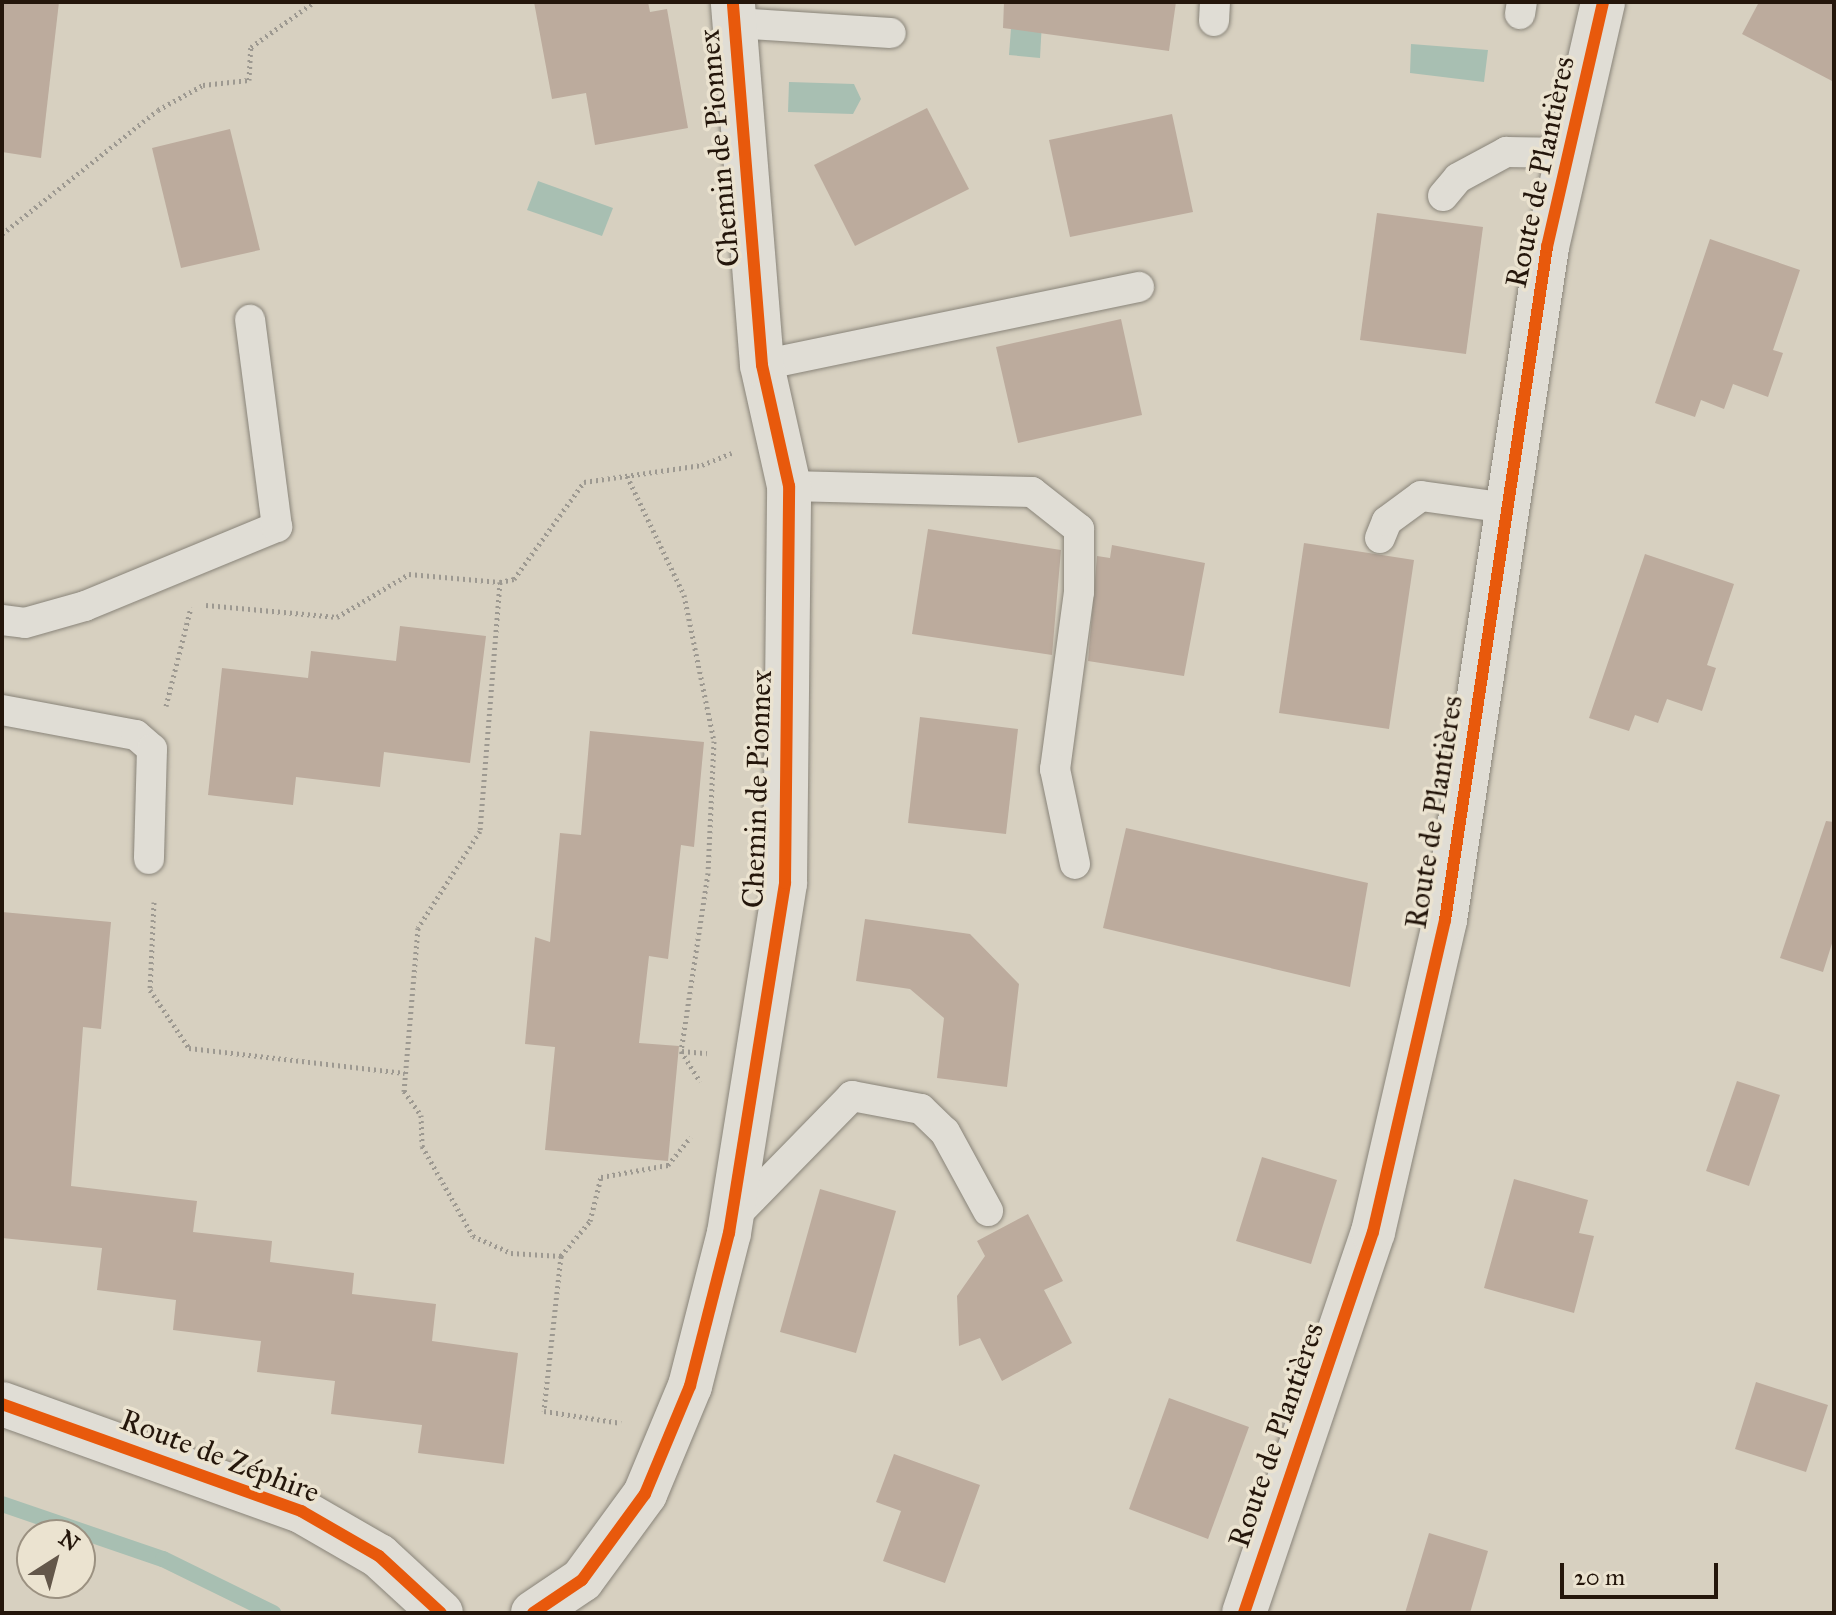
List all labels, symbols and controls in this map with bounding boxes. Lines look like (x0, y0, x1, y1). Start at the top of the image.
street label: Chemin de Pionnex (691, 28, 747, 268)
street label: Route de Plantières (1498, 53, 1582, 291)
street label: Chemin de Pionnex (735, 669, 779, 909)
street label: Route de Plantières (1398, 693, 1470, 931)
street label: Route de Plantières (1221, 1318, 1331, 1552)
street label: Route de Zéphire (115, 1402, 325, 1510)
north arrow (16, 1519, 96, 1599)
text: N (54, 1524, 85, 1557)
scale bar (1564, 1547, 1722, 1597)
text: 20 m (1574, 1562, 1625, 1592)

